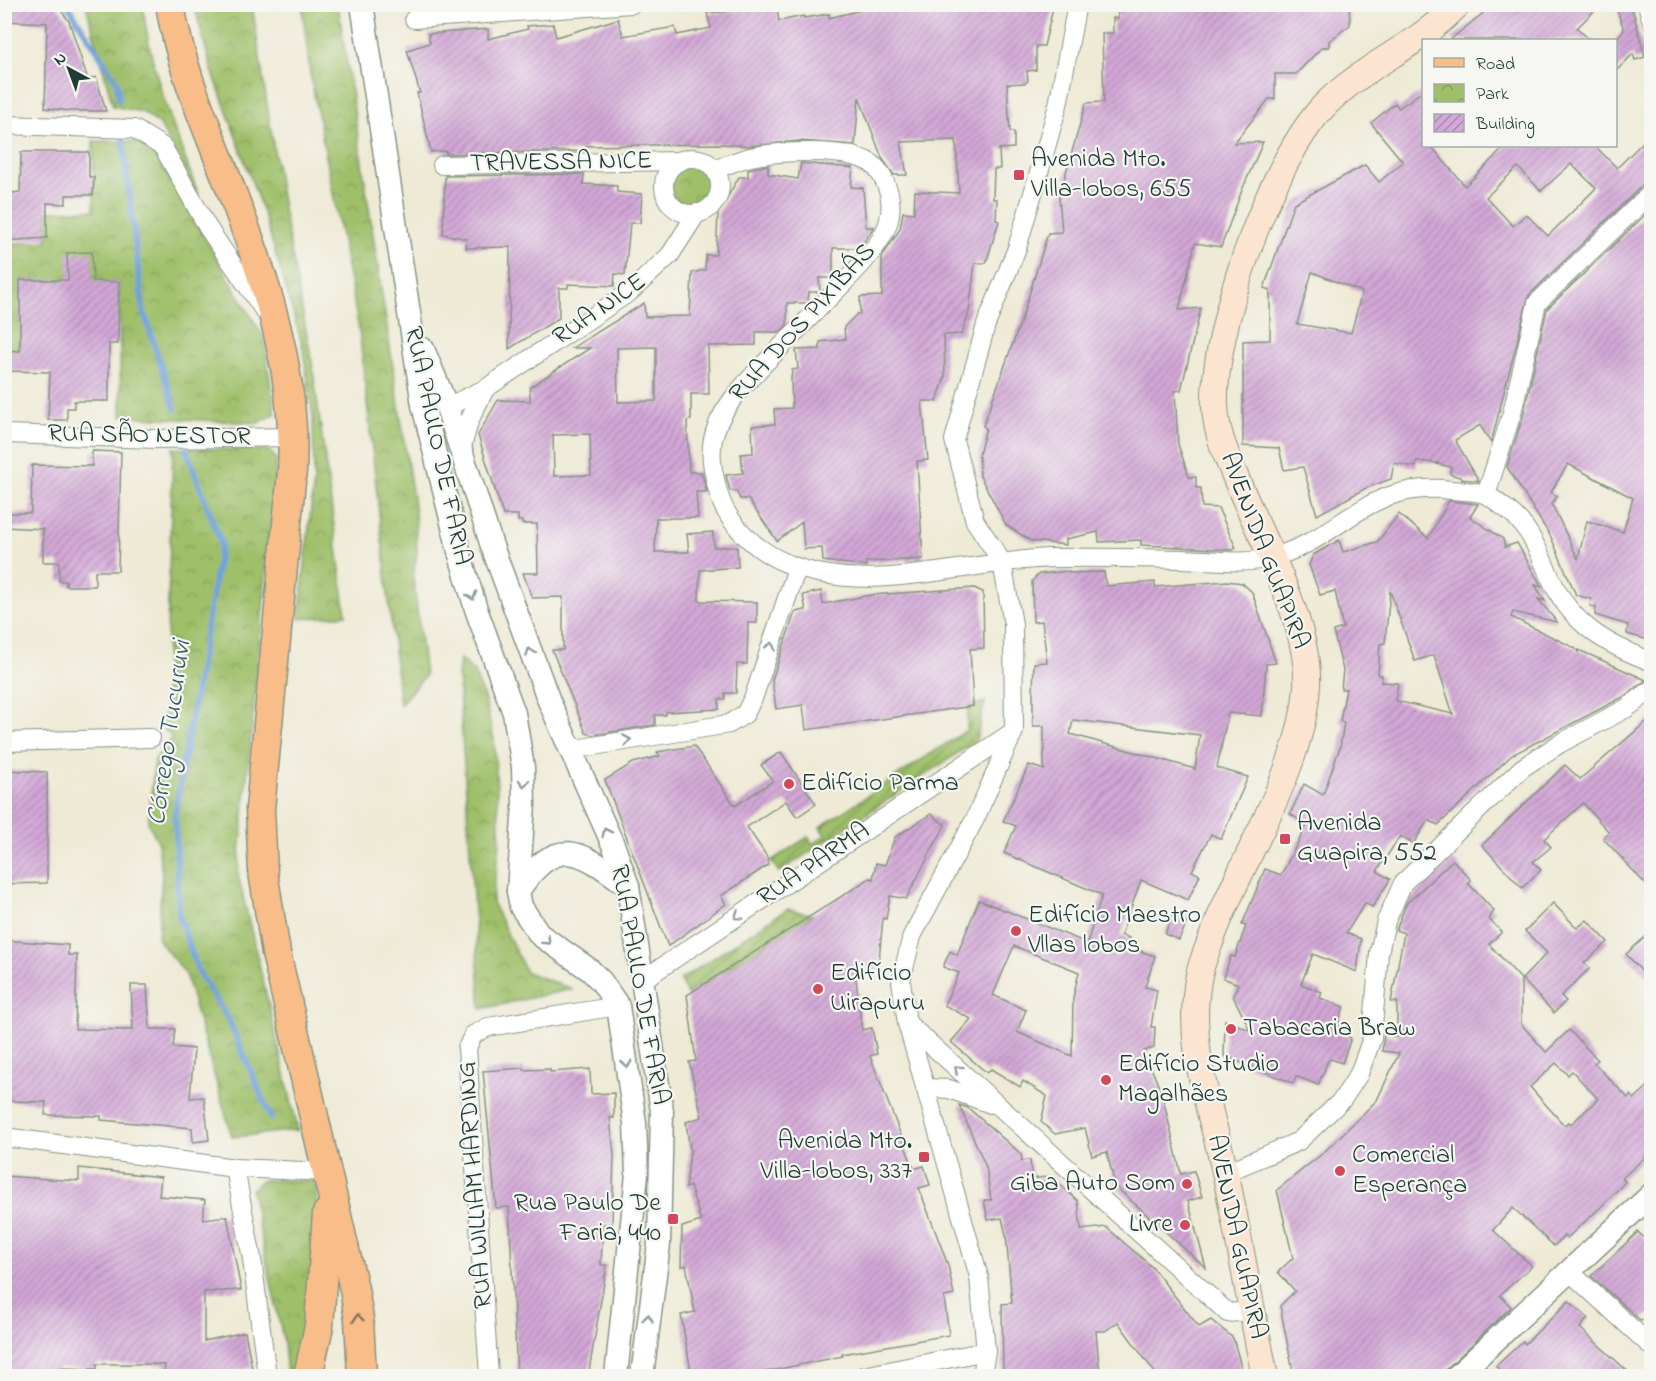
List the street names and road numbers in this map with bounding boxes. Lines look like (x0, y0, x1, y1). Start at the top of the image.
street label: TRAVESSA NICE (469, 142, 653, 184)
street label: RUA DOS PIXIBÁS (721, 235, 885, 411)
street label: RUA NICE (545, 264, 655, 356)
street label: RUA PAULO DE FARIA (393, 323, 481, 569)
street label: RUA SÃO NESTOR (47, 415, 251, 457)
street label: AVENIDA GUAPIRA (1209, 447, 1319, 655)
street label: RUA PARMA (750, 813, 878, 917)
street label: RUA PAULO DE FARIA (599, 862, 679, 1108)
street label: RUA WILLIAM HARDING (448, 1060, 504, 1310)
street label: AVENIDA GUAPIRA (1196, 1131, 1276, 1343)

